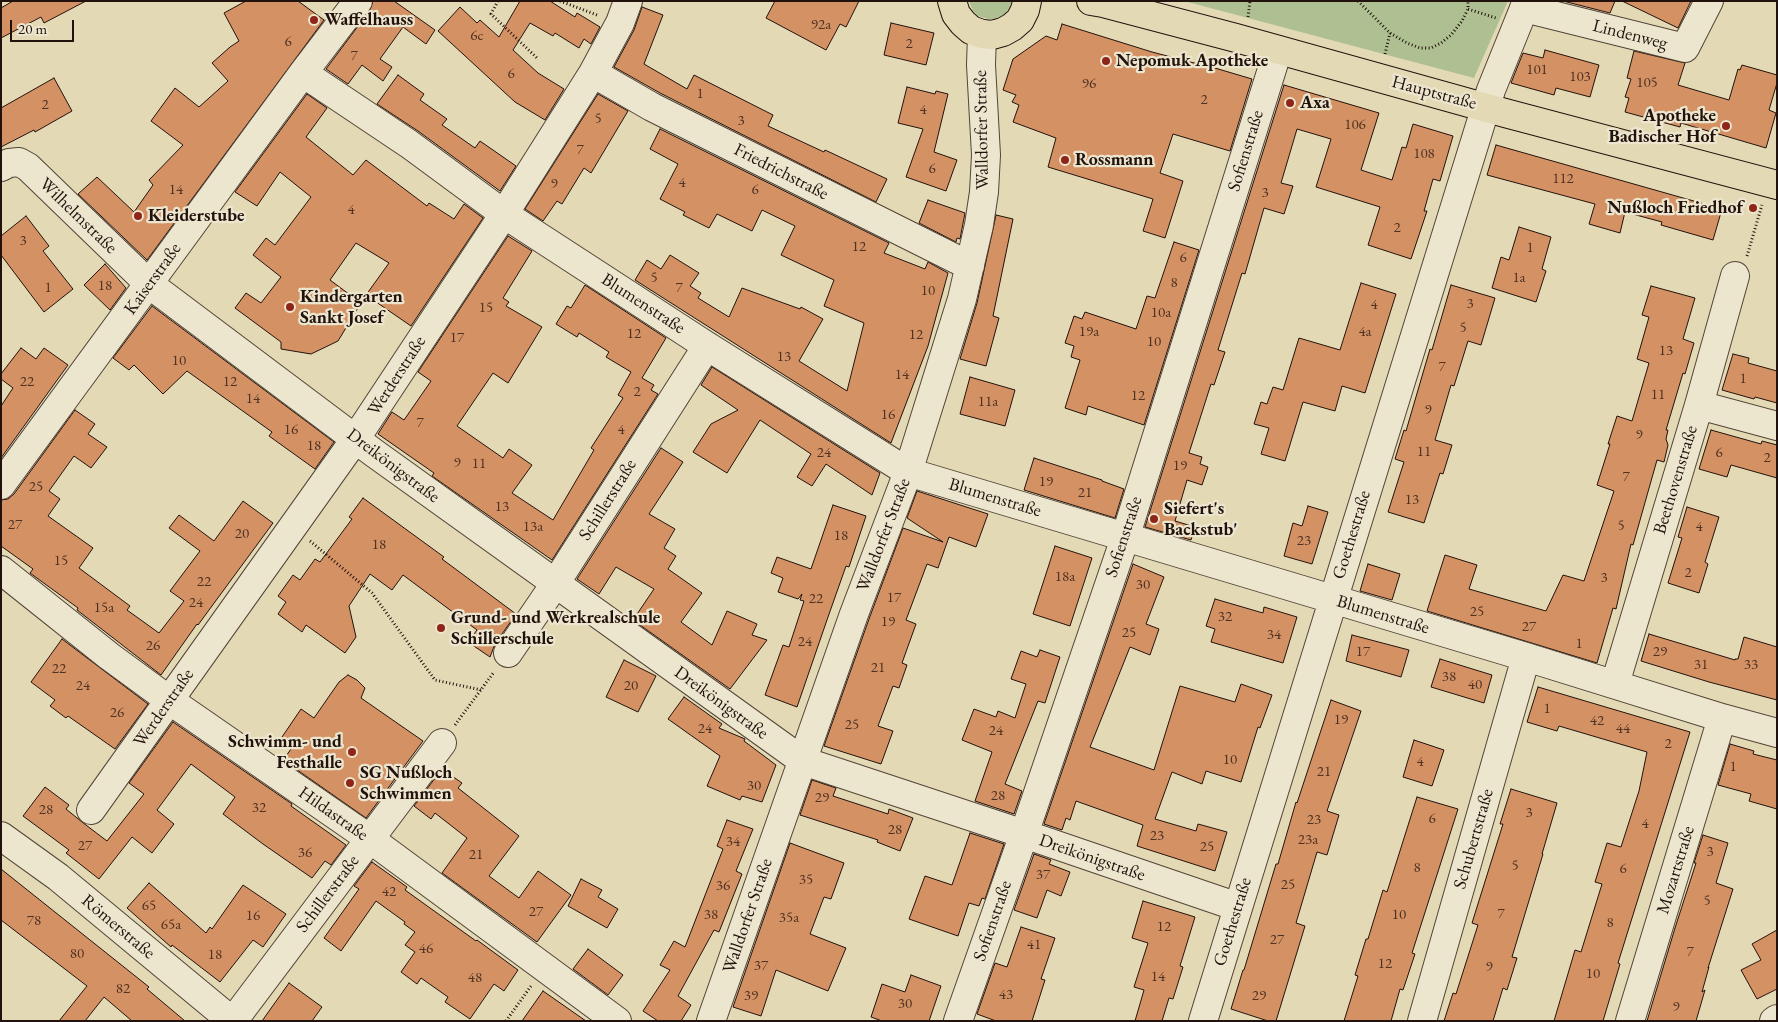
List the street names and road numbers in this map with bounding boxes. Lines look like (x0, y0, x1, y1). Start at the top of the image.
street label: Lindenweg (1590, 15, 1670, 55)
street label: Walldorfer Straße (970, 70, 994, 190)
street label: Hauptstraße (1389, 71, 1479, 115)
street label: Sofienstraße (1223, 108, 1269, 194)
street label: Friedrichstraße (730, 139, 832, 205)
street label: Wilhelmstraße (34, 173, 122, 259)
street label: Kaiserstraße (120, 239, 186, 319)
street label: Blumenstraße (597, 269, 689, 339)
street label: Werderstraße (363, 332, 431, 420)
street label: Beethovenstraße (1649, 423, 1703, 537)
street label: Dreikönigstraße (342, 424, 444, 508)
street label: Schillerstraße (575, 455, 641, 545)
street label: Blumenstraße (946, 474, 1044, 522)
street label: Walldorfer Straße (852, 475, 916, 595)
street label: Goethestraße (1328, 488, 1376, 582)
street label: Sofienstraße (1101, 494, 1147, 580)
street label: Blumenstraße (1334, 591, 1432, 639)
street label: Dreikönigstraße (670, 662, 772, 744)
street label: Werderstraße (129, 665, 199, 751)
street label: Hildastraße (294, 782, 372, 846)
street label: Schubertstraße (1449, 786, 1499, 892)
street label: Mozartstraße (1652, 823, 1700, 917)
street label: Dreikönigstraße (1036, 830, 1148, 886)
street label: Schillerstraße (292, 851, 364, 937)
street label: Walldorfer Straße (718, 856, 778, 976)
street label: Goethestraße (1209, 875, 1257, 969)
street label: Sofienstraße (969, 878, 1017, 964)
street label: Römerstraße (77, 890, 159, 964)

